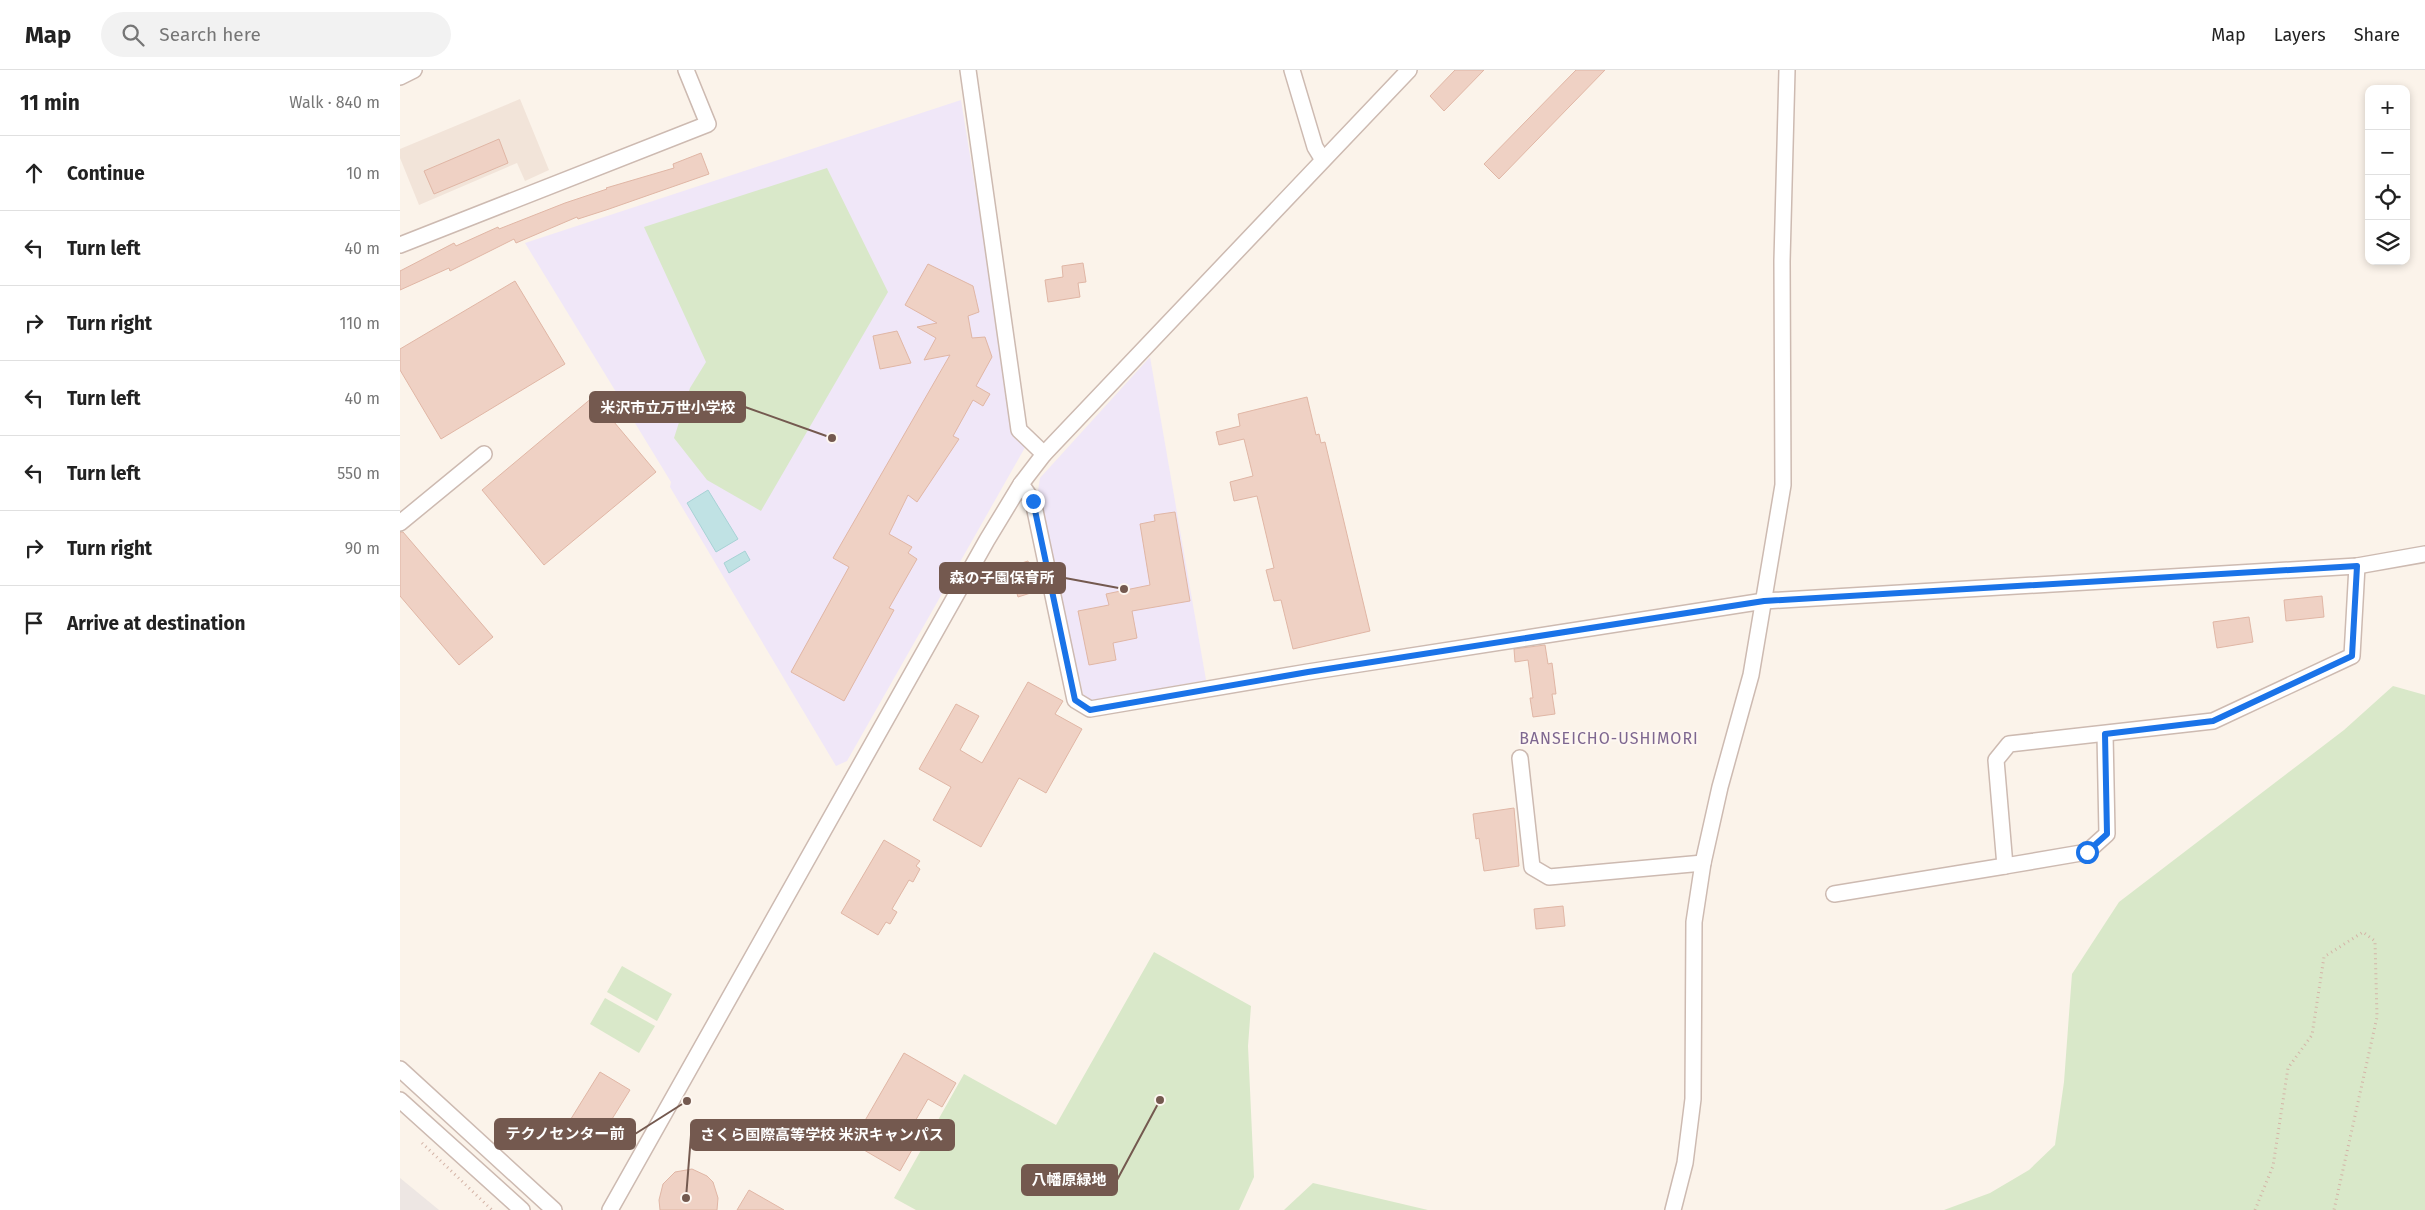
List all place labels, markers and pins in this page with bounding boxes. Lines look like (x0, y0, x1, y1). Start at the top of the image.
callout: 米沢市立万世小学校 (590, 392, 745, 422)
callout: 森の子園保育所 (940, 563, 1065, 593)
callout: テクノセンター前 (495, 1119, 635, 1149)
callout: さくら国際高等学校 米沢キャンパス (691, 1120, 954, 1150)
callout: 八幡原緑地 (1022, 1165, 1117, 1195)

